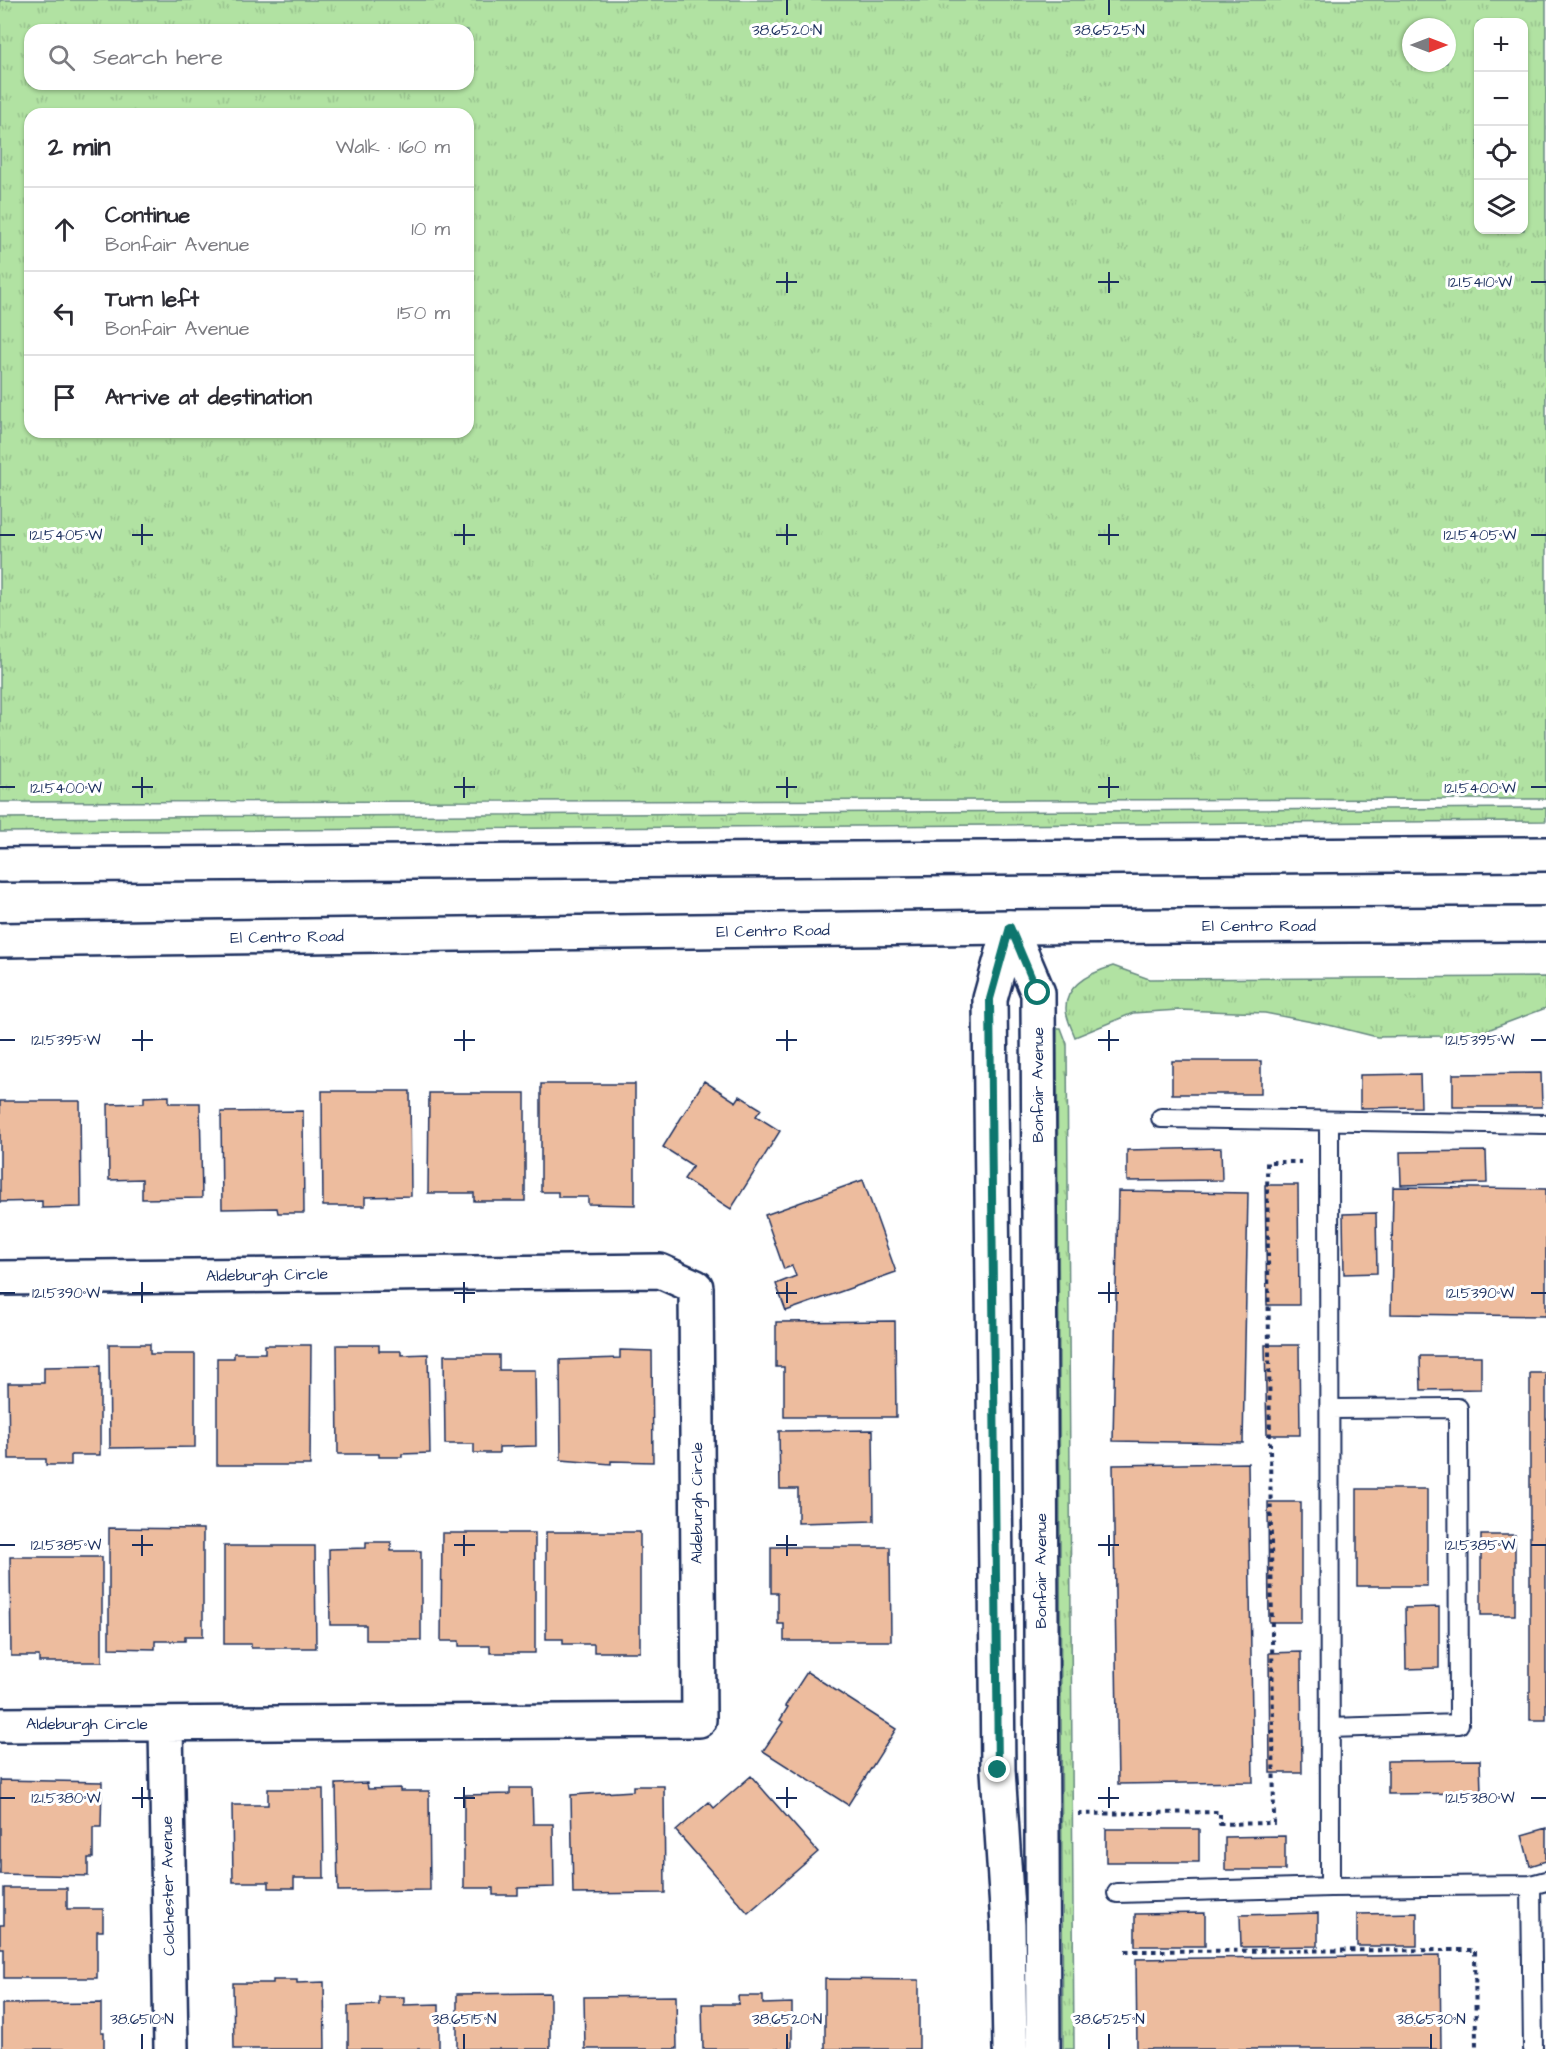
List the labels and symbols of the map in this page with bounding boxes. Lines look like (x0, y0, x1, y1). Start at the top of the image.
north arrow (1402, 18, 1456, 72)
text: 38.6520°N (752, 20, 822, 41)
text: 38.6525°N (1073, 20, 1145, 41)
text: 121.5410°W (1448, 272, 1512, 293)
text: 121.5405°W (30, 525, 102, 546)
text: 121.5405°W (1444, 525, 1516, 546)
text: 121.5400°W (30, 778, 102, 799)
text: 121.5400°W (1444, 778, 1516, 799)
street label: El Centro Road (1202, 915, 1316, 937)
street label: El Centro Road (716, 919, 830, 943)
street label: El Centro Road (230, 925, 344, 949)
route start (1024, 979, 1050, 1005)
street label: Bonfair Avenue (1027, 1027, 1049, 1143)
text: 121.5395°W (31, 1030, 101, 1051)
text: 121.5395°W (1445, 1030, 1515, 1051)
street label: Aldeburgh Circle (206, 1263, 329, 1288)
text: 121.5390°W (32, 1283, 100, 1304)
text: 121.5390°W (1446, 1283, 1514, 1304)
street label: Aldeburgh Circle (686, 1442, 709, 1564)
street label: Bonfair Avenue (1030, 1513, 1052, 1629)
text: 121.5385°W (31, 1535, 101, 1556)
text: 121.5385°W (1445, 1535, 1515, 1556)
street label: Aldeburgh Circle (26, 1713, 148, 1736)
route end (984, 1756, 1010, 1782)
text: 121.5380°W (31, 1788, 101, 1809)
text: 121.5380°W (1445, 1788, 1515, 1809)
street label: Colchester Avenue (156, 1816, 180, 1956)
text: 38.6510°N (110, 2009, 174, 2030)
text: 38.6515°N (432, 2009, 496, 2030)
text: 38.6520°N (752, 2009, 822, 2030)
text: 38.6525°N (1073, 2009, 1145, 2030)
text: 38.6530°N (1396, 2009, 1466, 2030)

